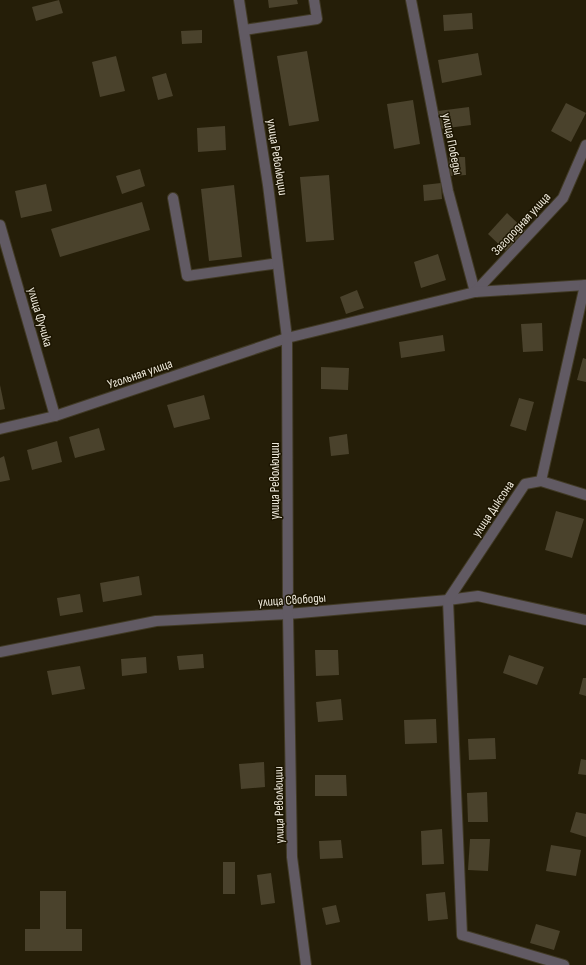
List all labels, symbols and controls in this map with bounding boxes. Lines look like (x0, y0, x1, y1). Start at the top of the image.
street label: улица Победы (438, 112, 466, 176)
street label: улица Революции (263, 118, 291, 196)
street label: Загородная улица (488, 189, 554, 259)
street label: улица Фучика (24, 285, 56, 349)
street label: Угольная улица (105, 355, 175, 393)
street label: улица Революции (267, 442, 283, 520)
street label: улица Диксона (468, 478, 518, 540)
street label: улица Свободы (257, 590, 327, 610)
street label: улица Революции (270, 766, 288, 844)

